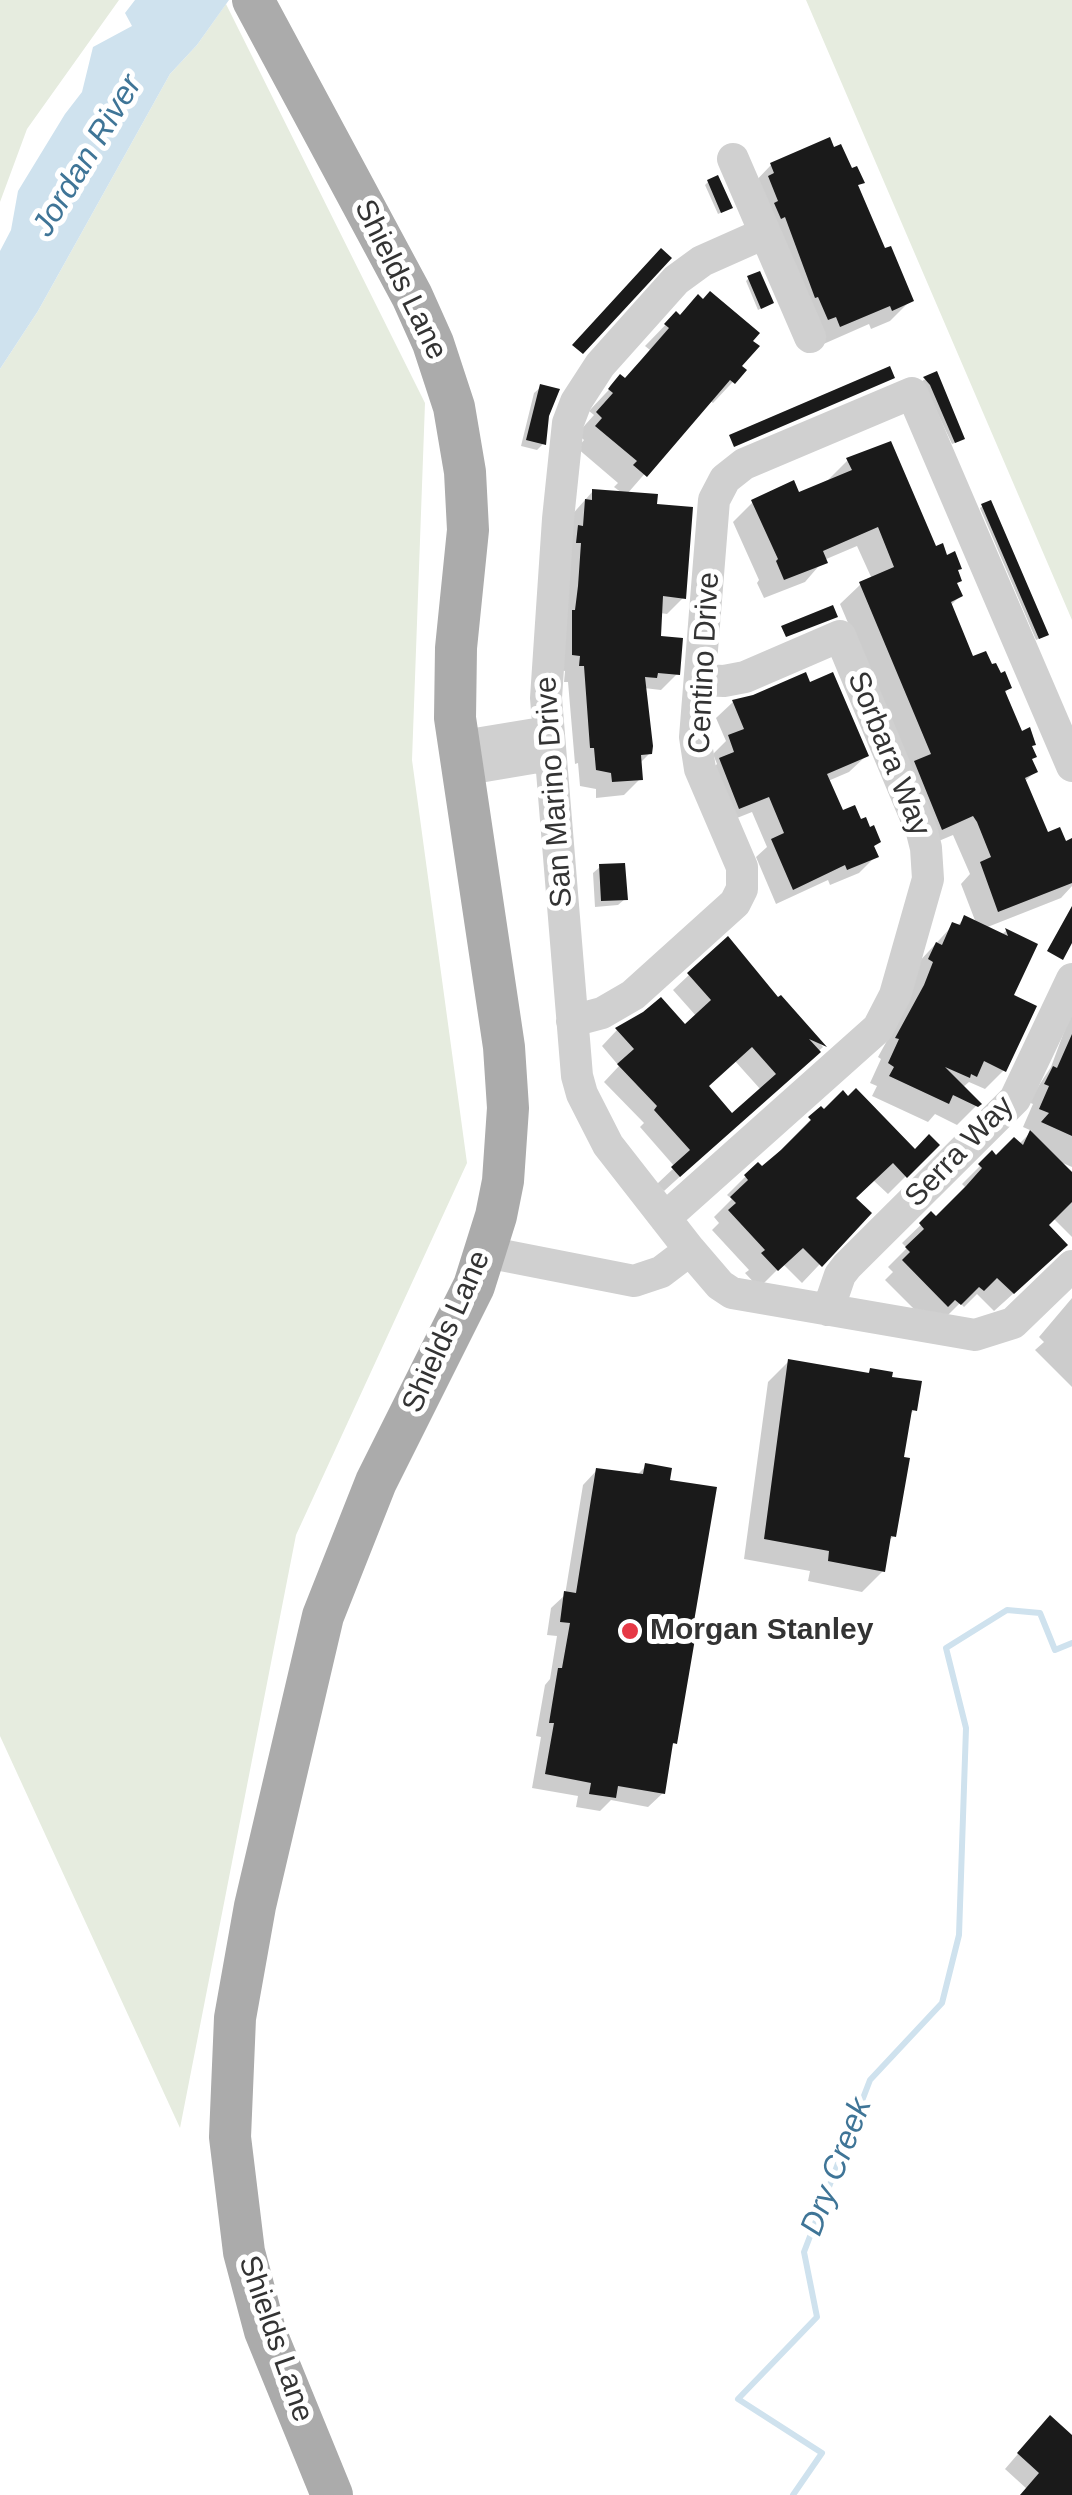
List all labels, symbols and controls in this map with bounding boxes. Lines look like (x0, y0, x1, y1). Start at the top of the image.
water label: Jordan River (25, 68, 151, 244)
street label: Shields Lane (346, 194, 454, 366)
street label: Centino Drive (682, 571, 728, 755)
street label: Sorbara Way (839, 667, 937, 841)
street label: San Marino Drive (529, 675, 581, 909)
street label: Serra Way (898, 1089, 1022, 1215)
street label: Shields Lane (395, 1245, 499, 1419)
place label: Morgan Stanley (650, 1613, 873, 1649)
marker: Morgan Stanley (619, 1620, 641, 1642)
water label: Dry Creek (793, 2093, 881, 2241)
street label: Shields Lane (230, 2251, 320, 2427)

